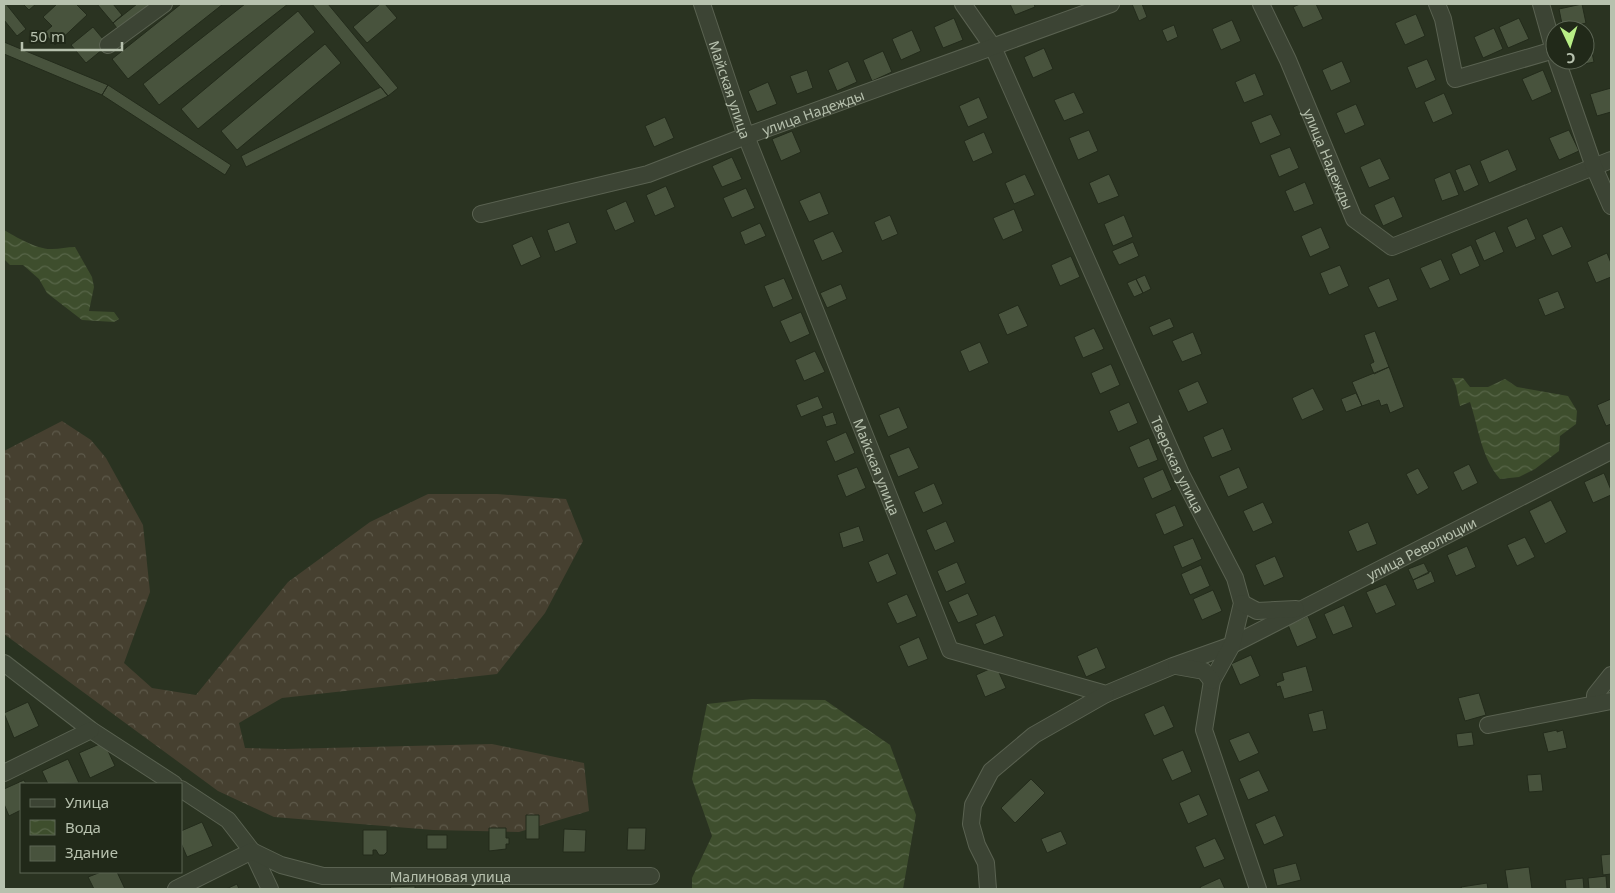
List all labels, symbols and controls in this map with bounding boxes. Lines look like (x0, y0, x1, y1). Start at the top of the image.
scale bar (22, 20, 122, 52)
north arrow (1545, 20, 1595, 70)
text: 50 m (30, 26, 65, 46)
street label: Майская улица (705, 38, 756, 141)
text: С (1566, 49, 1576, 68)
street label: улица Надежды (759, 85, 867, 139)
street label: улица Надежды (1300, 105, 1358, 212)
street label: Тверская улица (1147, 413, 1209, 516)
street label: Майская улица (850, 416, 905, 518)
street label: улица Революции (1363, 512, 1479, 584)
legend (20, 783, 182, 873)
text: Улица (65, 792, 109, 812)
text: Вода (65, 817, 101, 837)
text: Здание (65, 842, 118, 862)
street label: Малиновая улица (390, 867, 511, 886)

